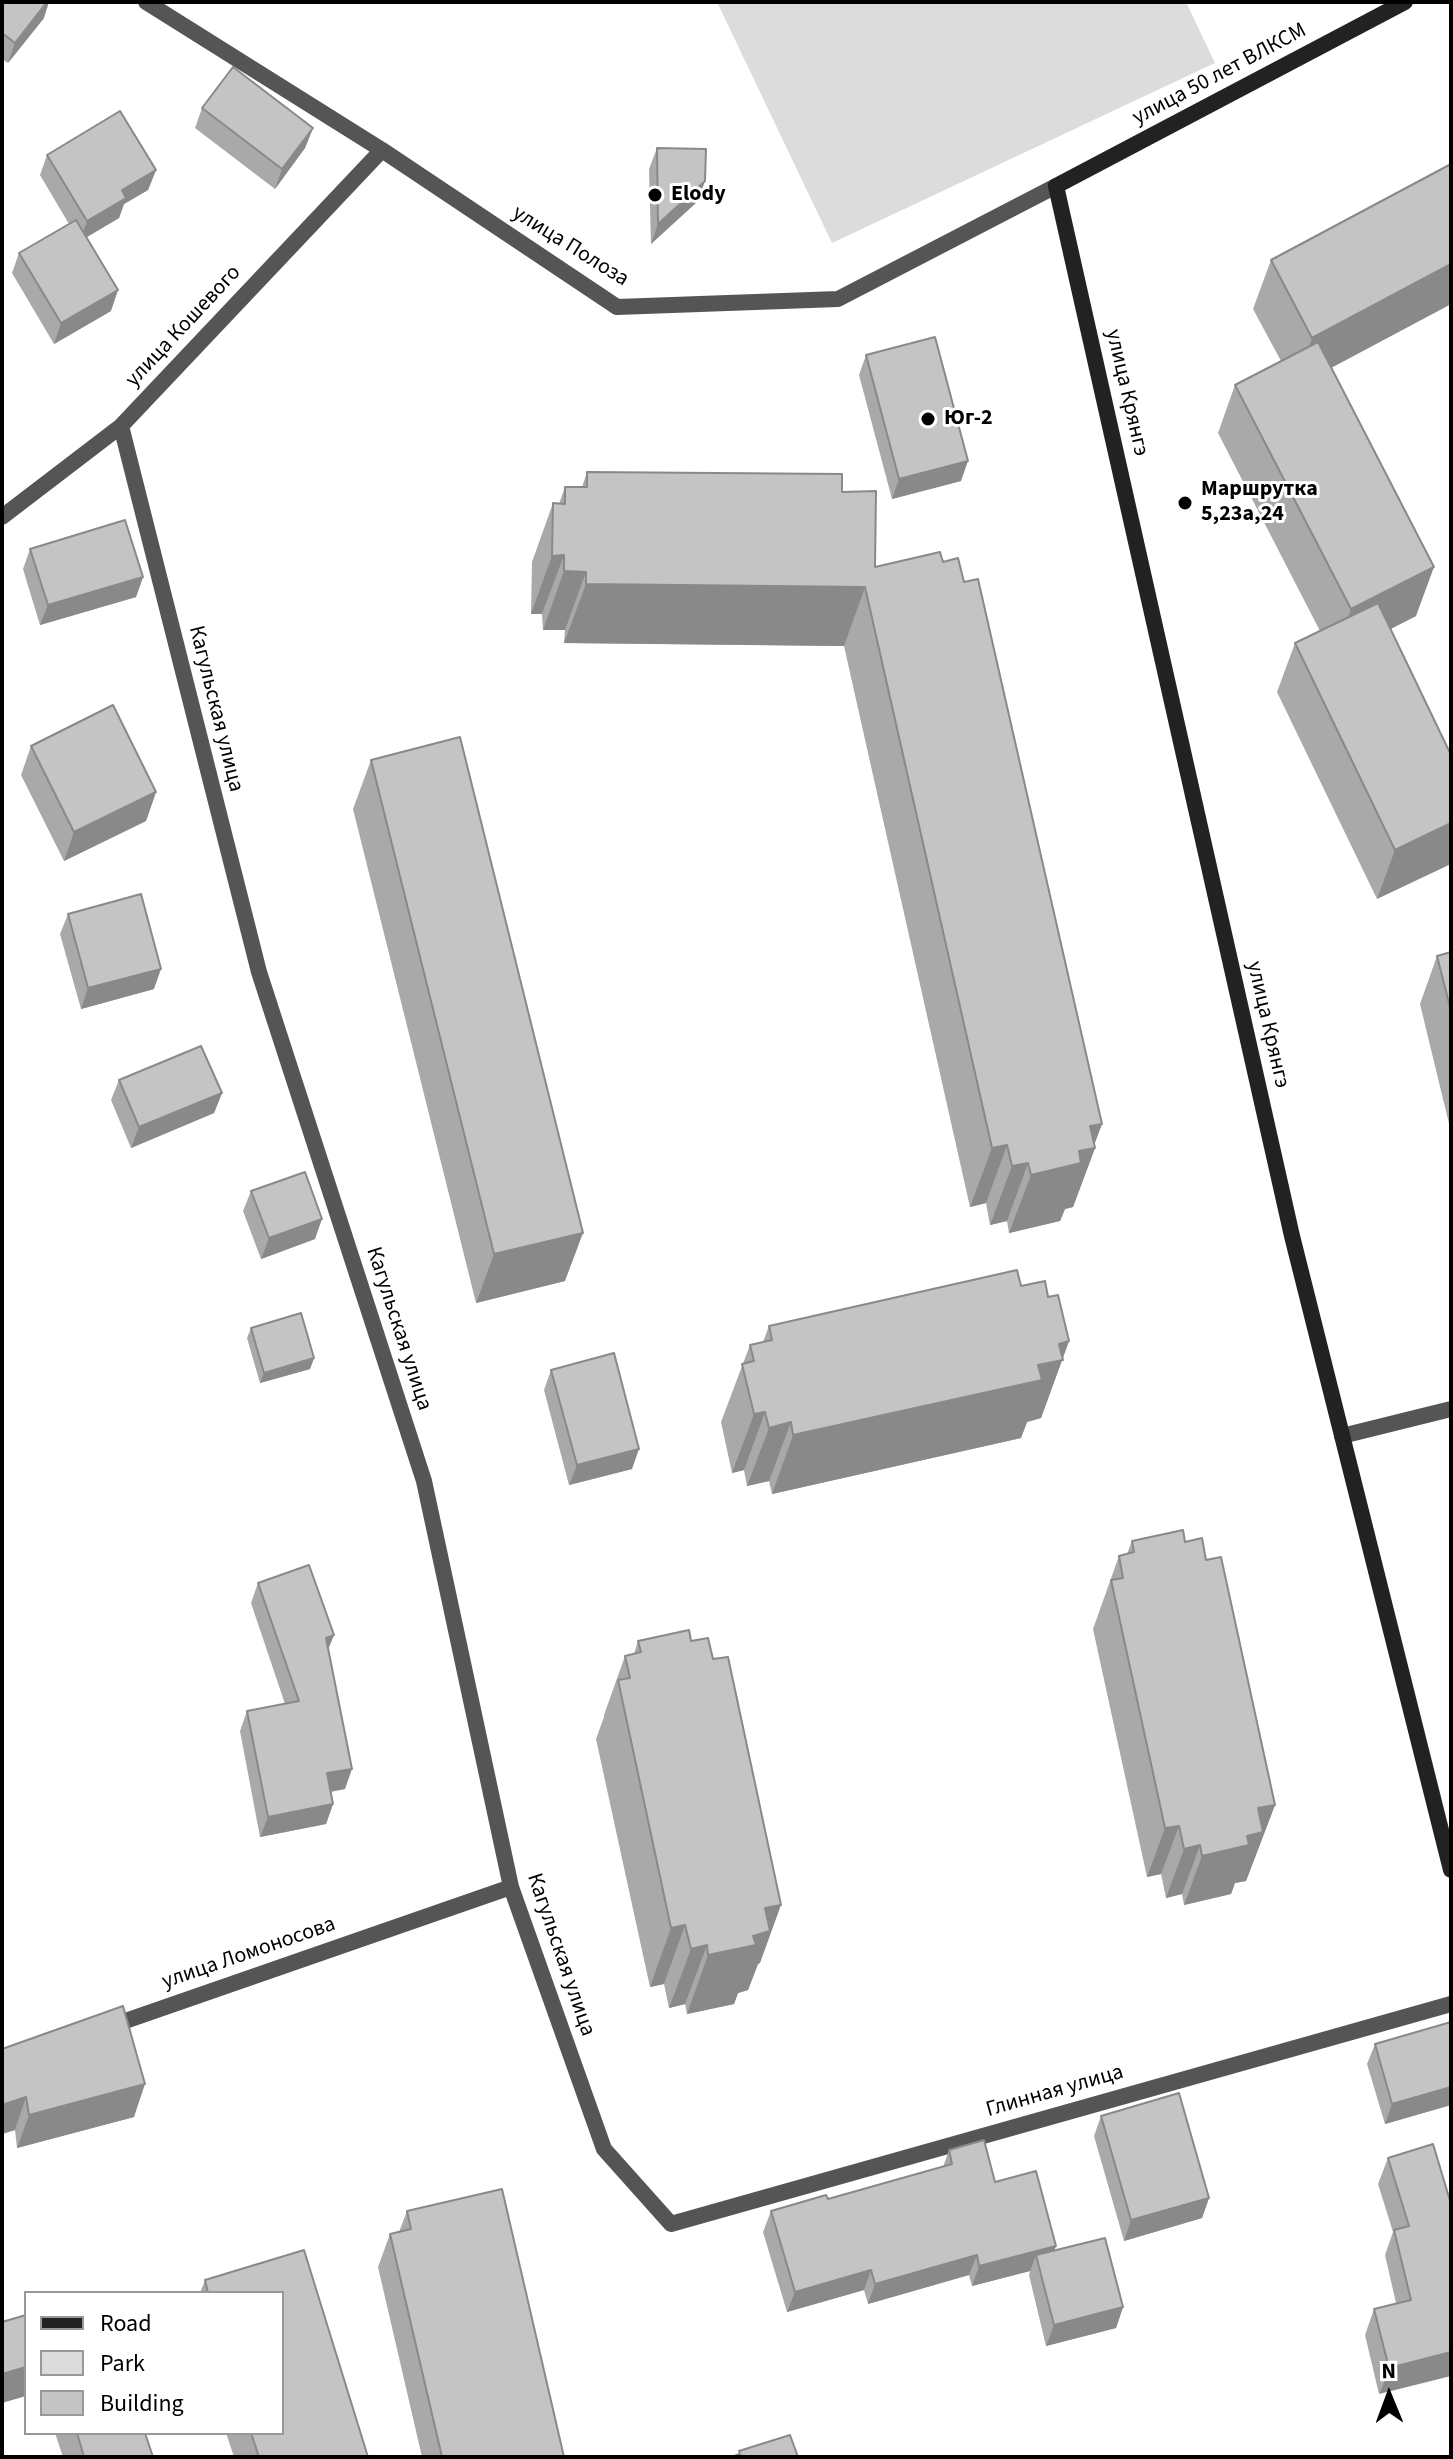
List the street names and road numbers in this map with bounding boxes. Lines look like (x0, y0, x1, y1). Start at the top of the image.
street label: улица 50 лет ВЛКСМ (1129, 18, 1311, 132)
street label: улица Полоза (507, 201, 633, 293)
street label: улица Кошевого (121, 261, 247, 393)
street label: улица Крянгэ (1099, 327, 1153, 459)
street label: Кагульская улица (182, 623, 248, 795)
street label: улица Крянгэ (1240, 959, 1294, 1091)
street label: Кагульская улица (359, 1244, 437, 1414)
street label: Кагульская улица (520, 1870, 600, 2040)
street label: улица Ломоносова (159, 1912, 339, 1996)
street label: Глинная улица (983, 2060, 1127, 2124)

